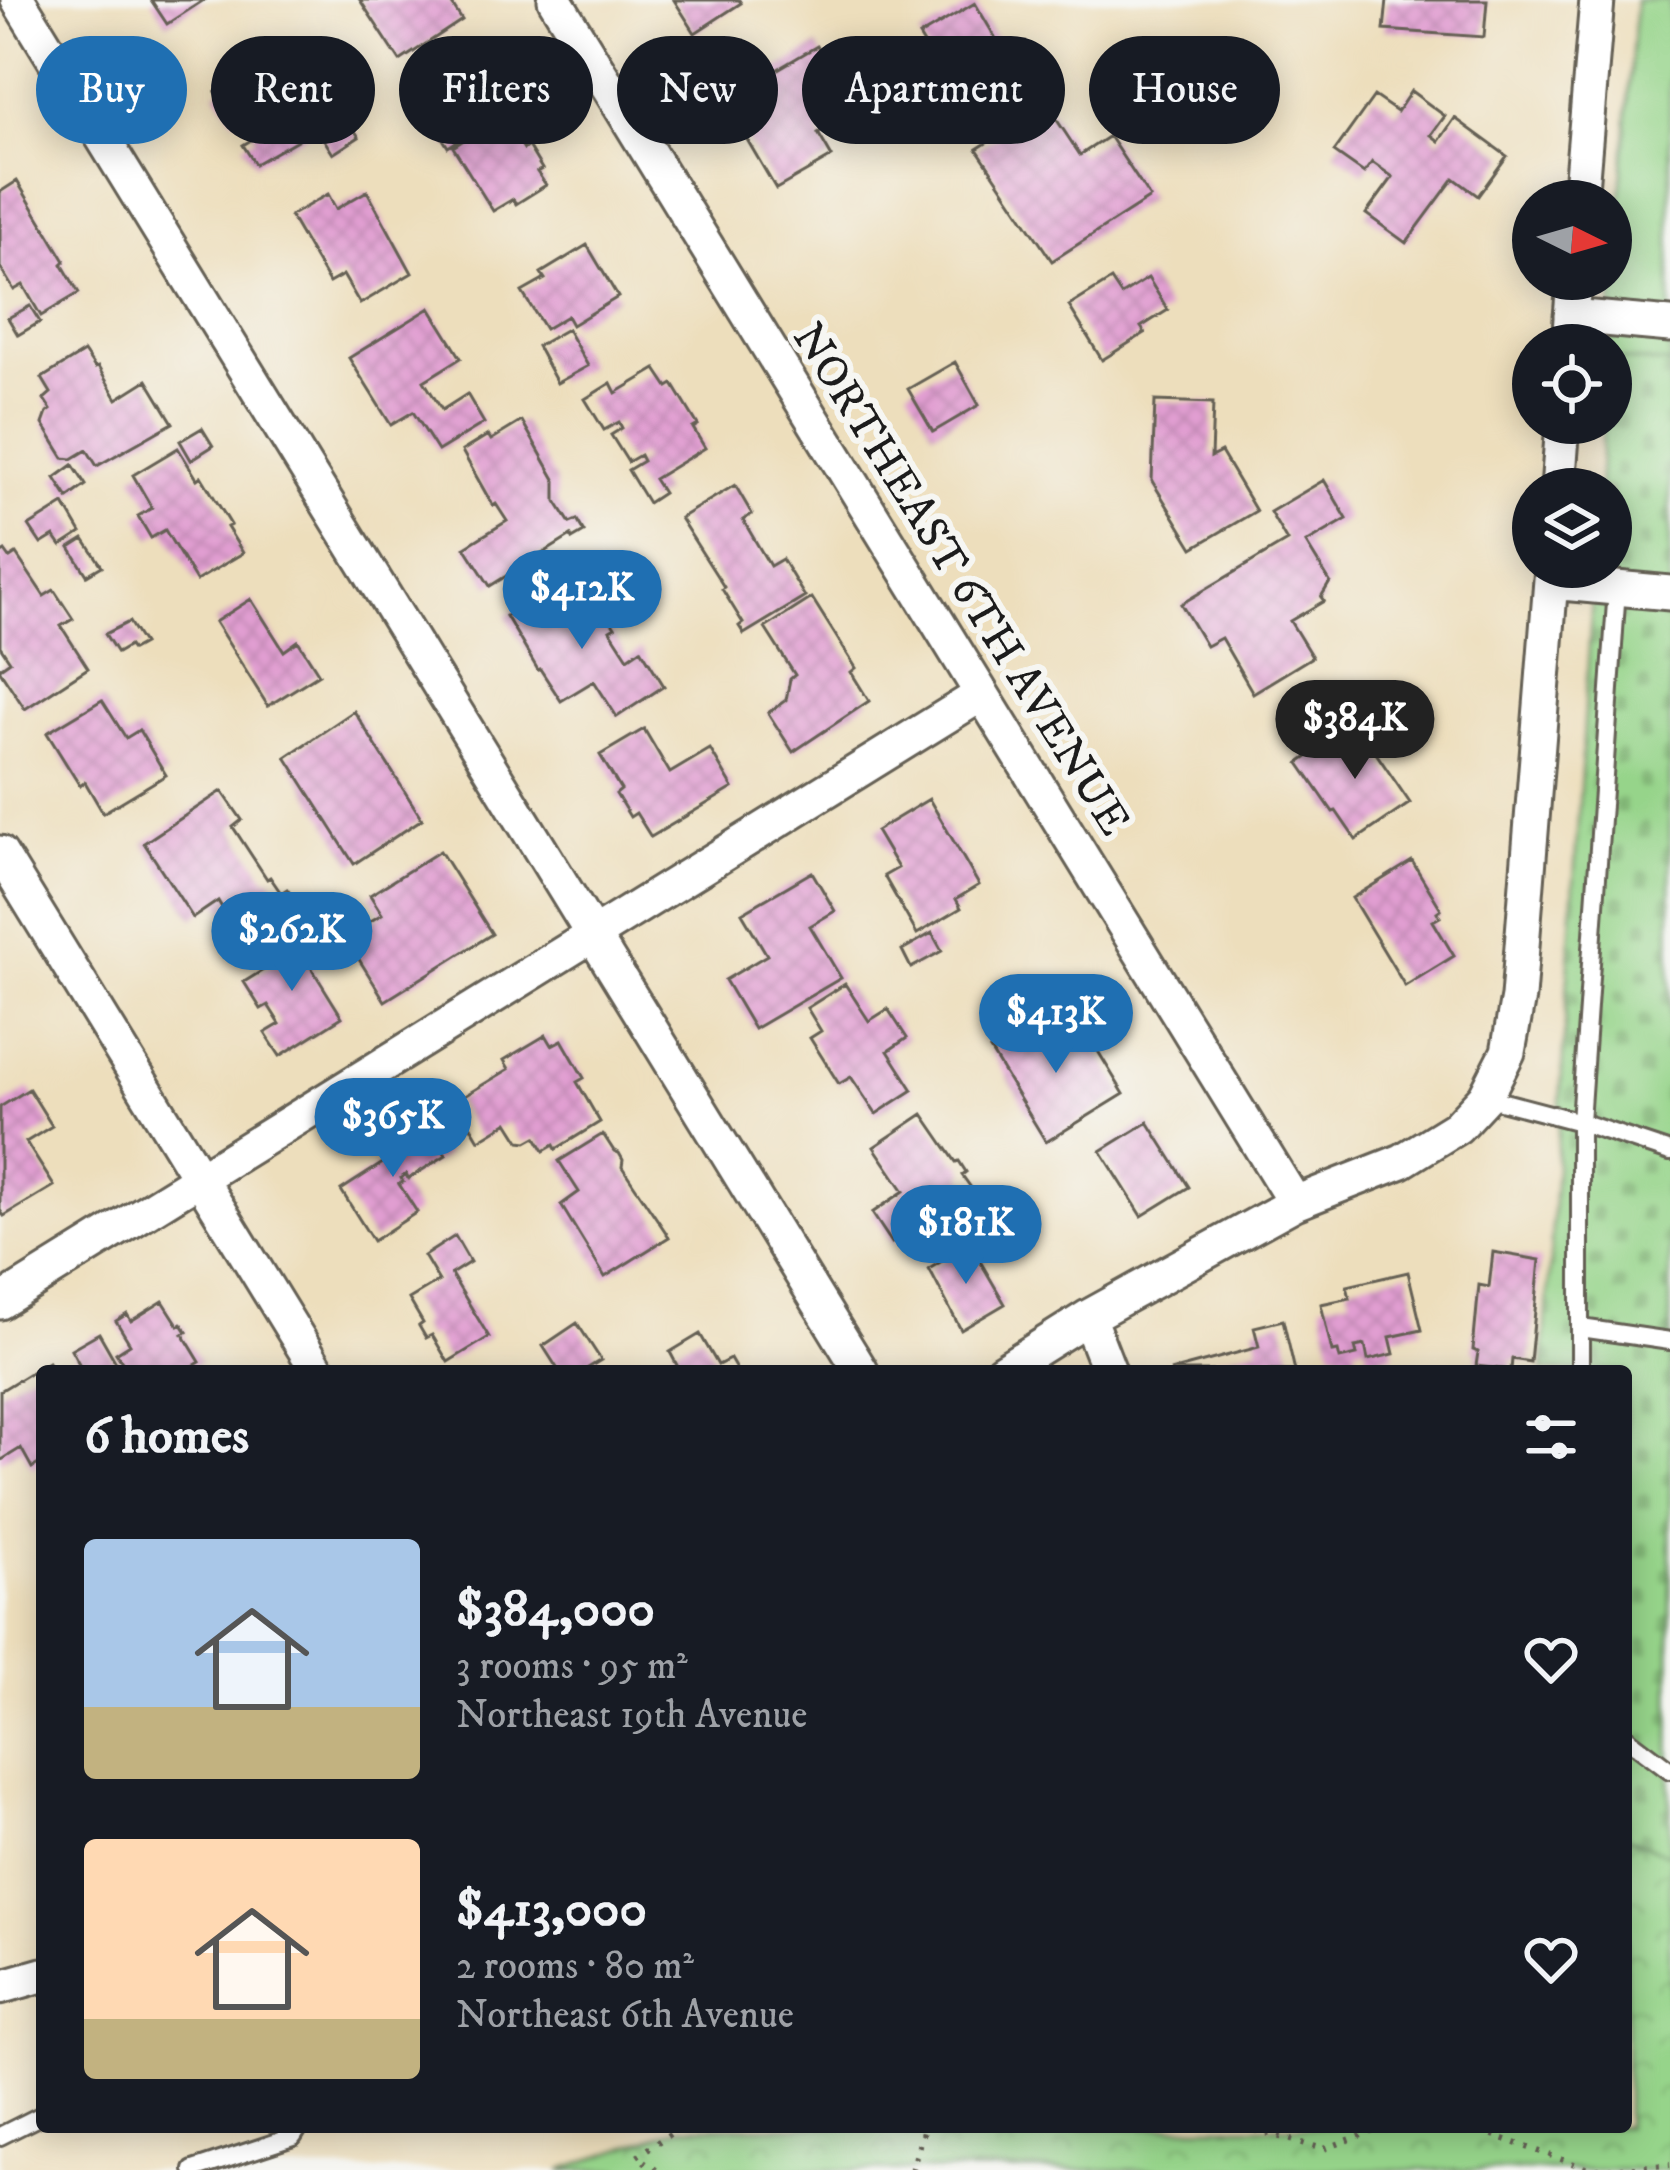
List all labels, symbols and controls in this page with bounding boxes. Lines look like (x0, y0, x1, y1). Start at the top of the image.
chip: Buy (36, 36, 187, 144)
chip: Rent (211, 36, 375, 144)
chip: Filters (399, 36, 593, 144)
chip: New (617, 36, 778, 144)
chip: Apartment (802, 36, 1065, 144)
chip: House (1089, 36, 1280, 144)
north arrow (1512, 180, 1632, 300)
map controls (1512, 180, 1632, 588)
street label: NORTHEAST 6TH AVENUE (779, 313, 1142, 846)
button: locate (1512, 324, 1632, 444)
button: layers (1512, 468, 1632, 588)
pin: $412K (498, 550, 666, 652)
text: $412K (530, 564, 634, 613)
pin: $384K (1271, 680, 1439, 782)
text: $384K (1302, 694, 1408, 743)
pin: $262K (208, 892, 376, 994)
text: $262K (238, 906, 346, 955)
pin: $413K (972, 974, 1140, 1076)
text: $413K (1006, 988, 1106, 1037)
pin: $365K (309, 1078, 477, 1180)
text: $365K (342, 1092, 444, 1141)
pin: $181K (882, 1185, 1050, 1287)
text: $181K (918, 1199, 1014, 1248)
icon: filters (1518, 1404, 1584, 1470)
text: 6 homes (84, 1405, 249, 1469)
text: $384,000 (456, 1578, 655, 1642)
icon: home (180, 1587, 324, 1731)
icon: heart (1518, 1626, 1584, 1692)
text: 3 rooms · 95 m² (456, 1642, 688, 1691)
text: Northeast 19th Avenue (456, 1691, 807, 1740)
text: $413,000 (456, 1878, 647, 1942)
icon: home (180, 1887, 324, 2031)
icon: heart (1518, 1926, 1584, 1992)
text: 2 rooms · 80 m² (456, 1942, 694, 1991)
text: Northeast 6th Avenue (456, 1991, 794, 2040)

